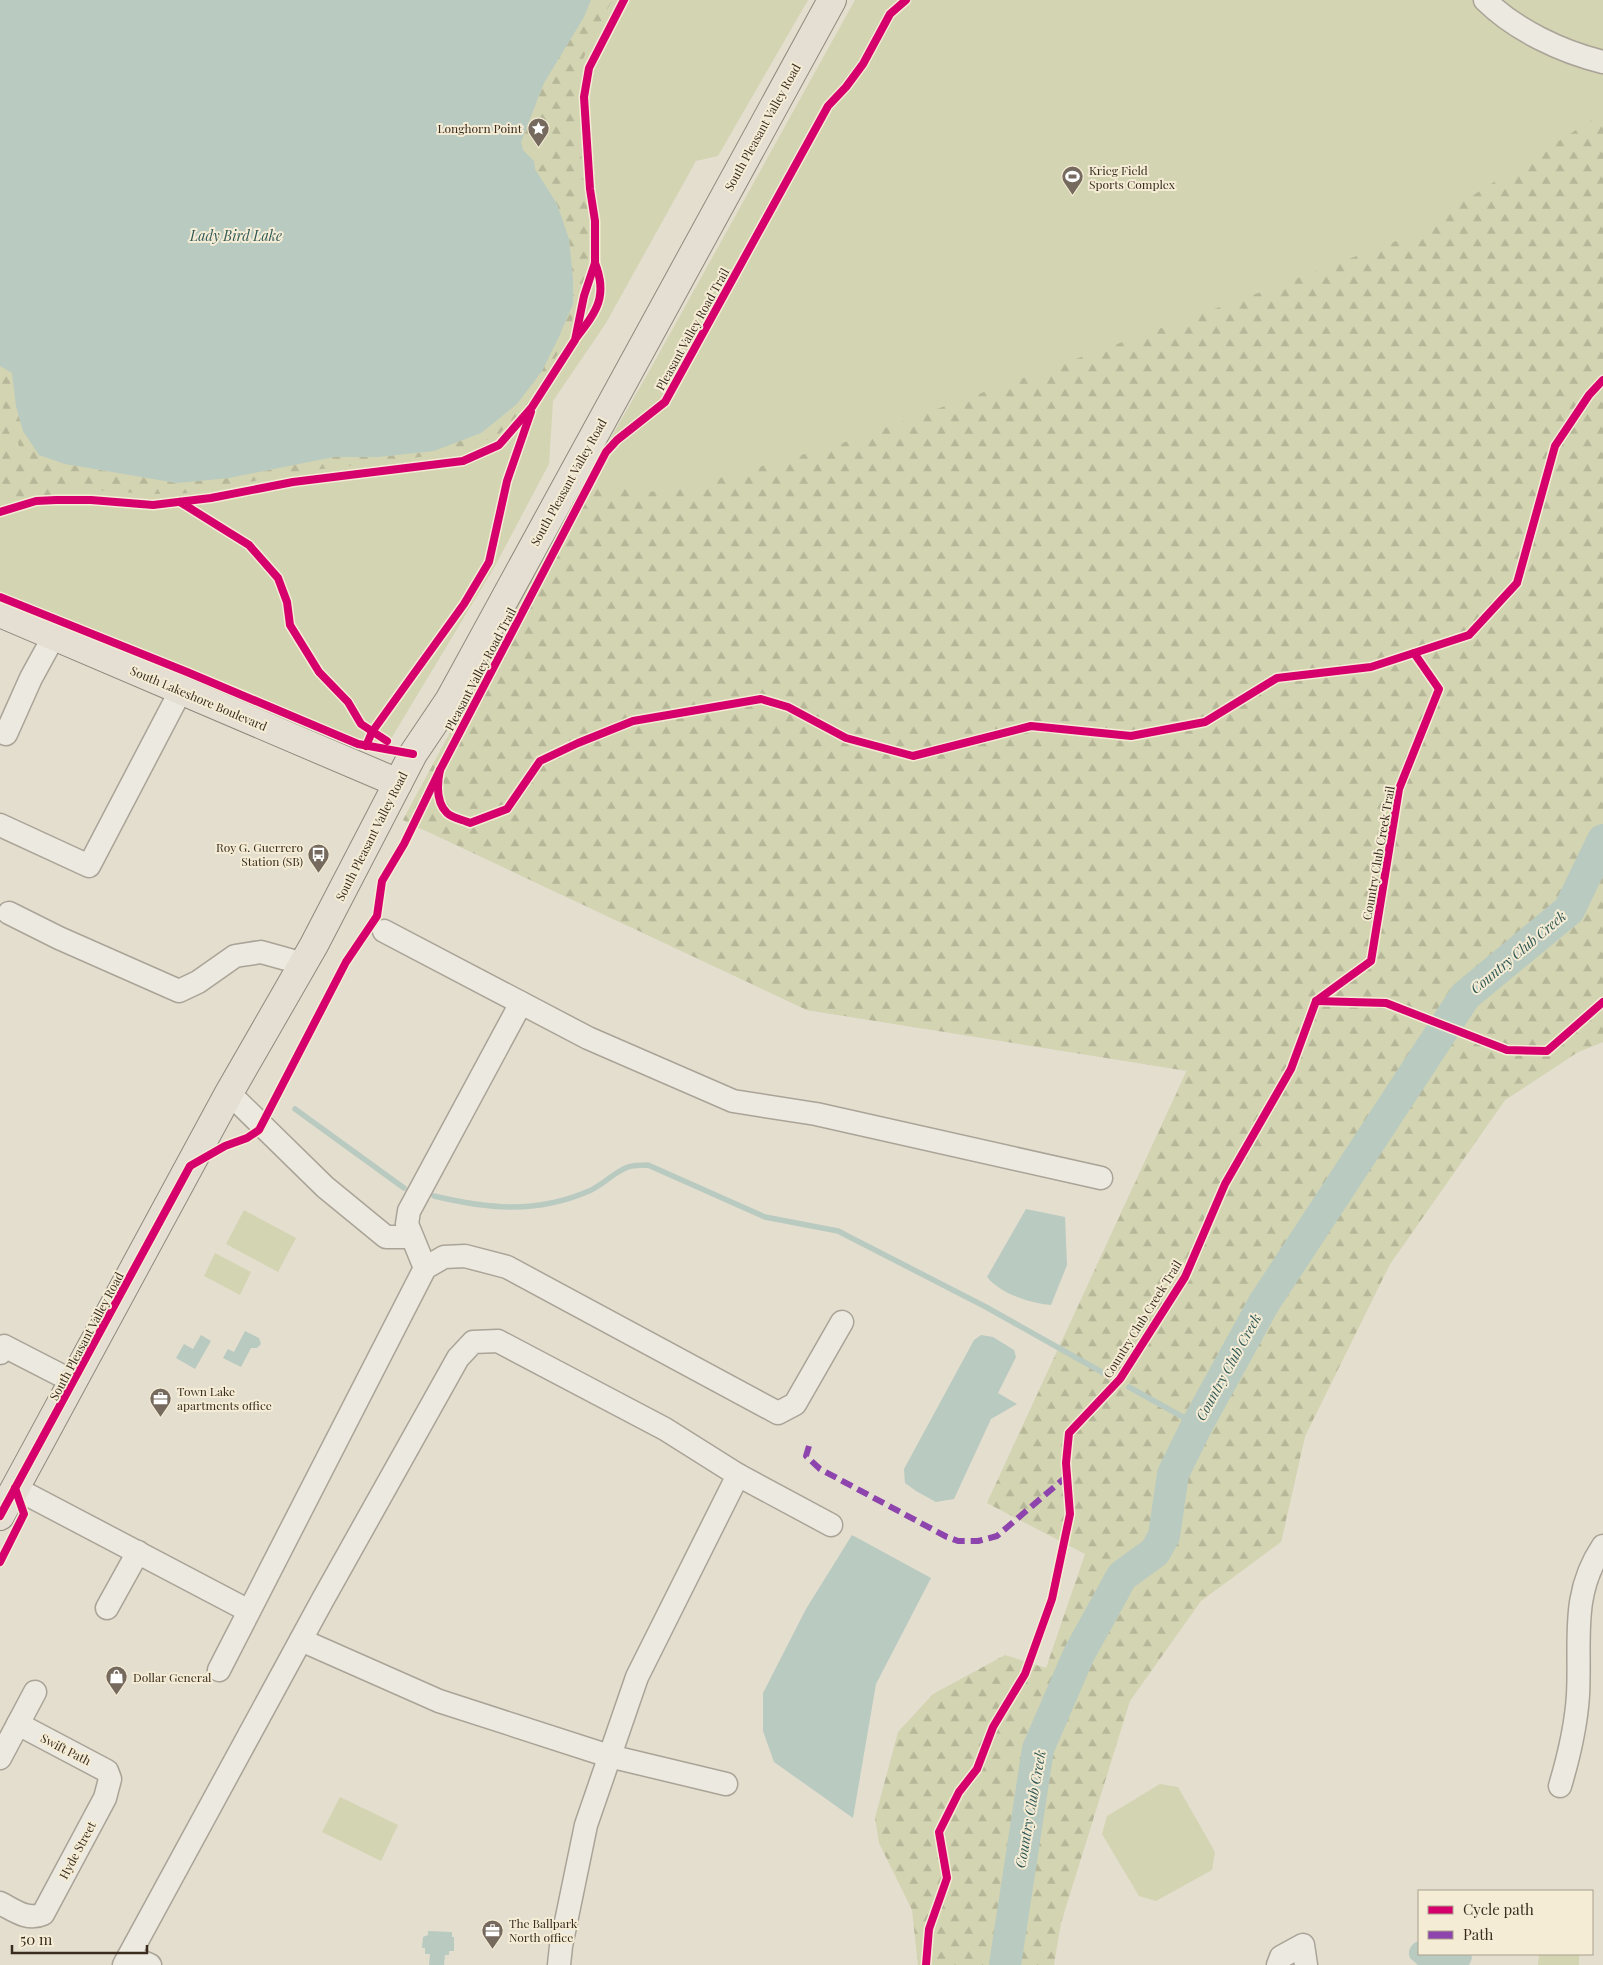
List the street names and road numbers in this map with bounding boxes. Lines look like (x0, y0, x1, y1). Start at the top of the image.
street label: South Pleasant Valley Road (720, 60, 804, 194)
street label: Pleasant Valley Road Trail (652, 265, 733, 393)
street label: South Pleasant Valley Road (526, 415, 610, 549)
street label: Pleasant Valley Road Trail (441, 604, 520, 733)
street label: South Lakeshore Boulevard (128, 662, 270, 734)
street label: South Pleasant Valley Road (331, 769, 411, 903)
street label: Country Club Creek Trail (1358, 784, 1398, 921)
street label: Country Club Creek Trail (1099, 1257, 1185, 1381)
street label: South Pleasant Valley Road (45, 1269, 127, 1403)
street label: Swift Path (38, 1730, 94, 1768)
street label: Hyde Street (55, 1818, 99, 1882)

